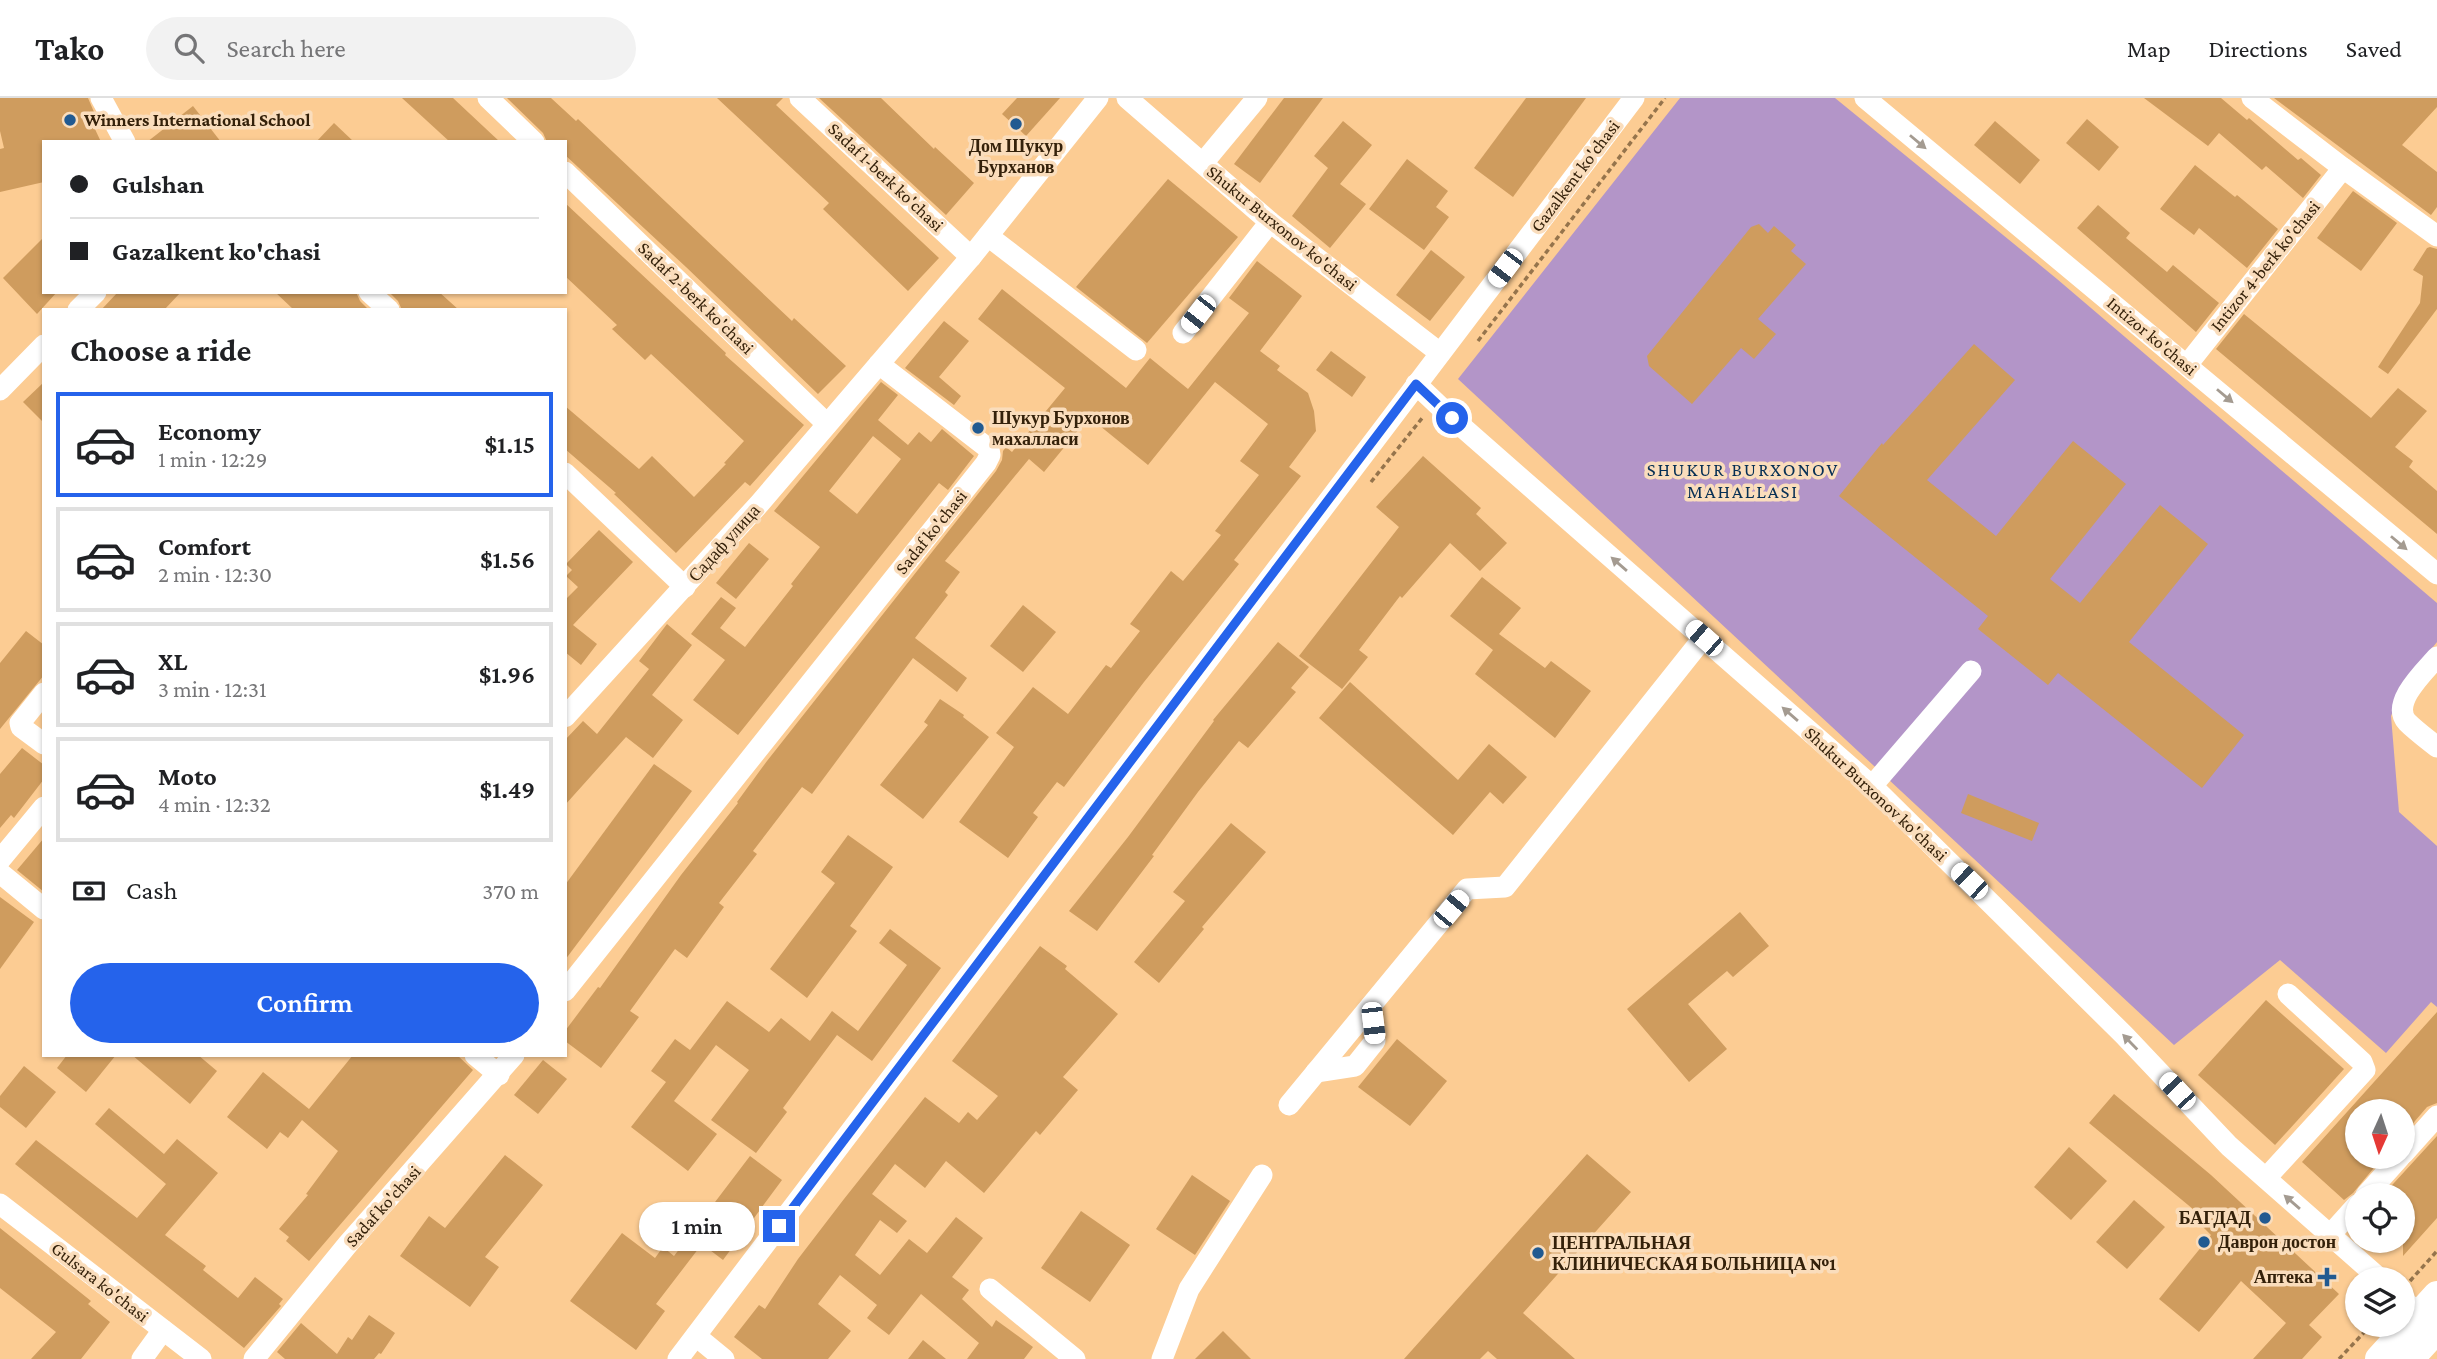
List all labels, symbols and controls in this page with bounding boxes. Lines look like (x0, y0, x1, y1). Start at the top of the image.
search box (146, 17, 636, 80)
icon: search (170, 29, 208, 67)
text: Tako (35, 30, 104, 67)
text: Search here (226, 34, 346, 63)
text: Map (2127, 35, 2171, 62)
text: Directions (2209, 35, 2308, 62)
text: Saved (2346, 35, 2402, 62)
place label: Winners International School (83, 110, 310, 130)
marker: Winners International School (62, 112, 78, 128)
marker: Дом Шукур Бурханов (1008, 116, 1024, 132)
street label: Gazalkent ko'chasi (1527, 116, 1624, 236)
street label: Sadaf 1-berk ko'chasi (824, 119, 948, 236)
one-way arrow (1908, 134, 1926, 149)
place label: Дом Шукур Бурханов (969, 136, 1063, 177)
street label: Shukur Burxonov ko'chasi (1203, 161, 1361, 295)
text: Gulshan (112, 170, 204, 199)
street label: Intizor 4-berk ko'chasi (2206, 197, 2324, 335)
text: Gazalkent ko'chasi (112, 237, 321, 266)
street label: Sadaf 2-berk ko'chasi (634, 238, 758, 358)
car (1484, 245, 1527, 291)
car (1177, 291, 1220, 337)
street label: Intizor ko'chasi (2103, 293, 2201, 379)
text: Choose a ride (70, 332, 251, 368)
one-way arrow (2215, 389, 2233, 404)
route start (1436, 402, 1468, 434)
place label: Шукур Бурхонов махалласи (992, 408, 1130, 449)
icon: car (74, 413, 137, 476)
text: Economy (158, 417, 261, 446)
marker: Шукур Бурхонов махалласи (970, 420, 986, 436)
text: $1.15 (484, 430, 535, 459)
text: 1 min · 12:29 (158, 446, 267, 472)
district label: SHUKUR BURXONOV MAHALLASI (1647, 459, 1839, 502)
street label: Sadaf ko'chasi (891, 486, 971, 578)
street label: Садаф улица (684, 500, 764, 586)
icon: car (74, 528, 137, 591)
text: Comfort (158, 532, 251, 561)
one-way arrow (2390, 535, 2408, 550)
text: $1.56 (480, 545, 535, 574)
one-way arrow (1610, 556, 1628, 572)
text: 2 min · 12:30 (158, 561, 272, 587)
car (1682, 616, 1727, 660)
icon: car (74, 643, 137, 706)
text: XL (158, 647, 187, 676)
text: $1.96 (479, 660, 535, 689)
text: 3 min · 12:31 (158, 676, 267, 702)
one-way arrow (1782, 707, 1799, 722)
street label: Shukur Burxonov ko'chasi (1801, 723, 1951, 865)
icon: car (74, 758, 137, 821)
text: Moto (158, 762, 217, 791)
text: $1.49 (479, 775, 535, 804)
text: 4 min · 12:32 (158, 791, 271, 817)
car (1947, 859, 1992, 903)
icon: cash (70, 872, 108, 910)
text: Cash (126, 876, 177, 905)
text: 370 m (482, 878, 539, 904)
car (1430, 886, 1473, 932)
button: Confirm (70, 963, 539, 1043)
car (1361, 1001, 1386, 1045)
one-way arrow (2122, 1033, 2139, 1050)
car (2155, 1068, 2200, 1114)
north arrow (2345, 1099, 2415, 1169)
map controls (2345, 1099, 2415, 1337)
street label: Sadaf ko'chasi (341, 1161, 425, 1251)
button: locate (2345, 1183, 2415, 1253)
one-way arrow (2284, 1194, 2301, 1210)
callout: 1 min (639, 1202, 754, 1250)
place label: БАГДАД (2179, 1208, 2252, 1228)
route end (763, 1210, 795, 1242)
marker: БАГДАД (2257, 1210, 2273, 1226)
text: 1 min (671, 1213, 723, 1239)
place label: Даврон достон (2218, 1232, 2336, 1252)
place label: ЦЕНТРАЛЬНАЯ КЛИНИЧЕСКАЯ БОЛЬНИЦА №1 (1552, 1233, 1836, 1274)
marker: Даврон достон (2196, 1234, 2212, 1250)
street label: Gulsara ko'chasi (48, 1238, 153, 1326)
marker: ЦЕНТРАЛЬНАЯ КЛИНИЧЕСКАЯ БОЛЬНИЦА №1 (1530, 1245, 1546, 1261)
place label: Аптека (2254, 1267, 2313, 1287)
button: layers (2345, 1267, 2415, 1337)
marker: Аптека (2319, 1269, 2335, 1285)

